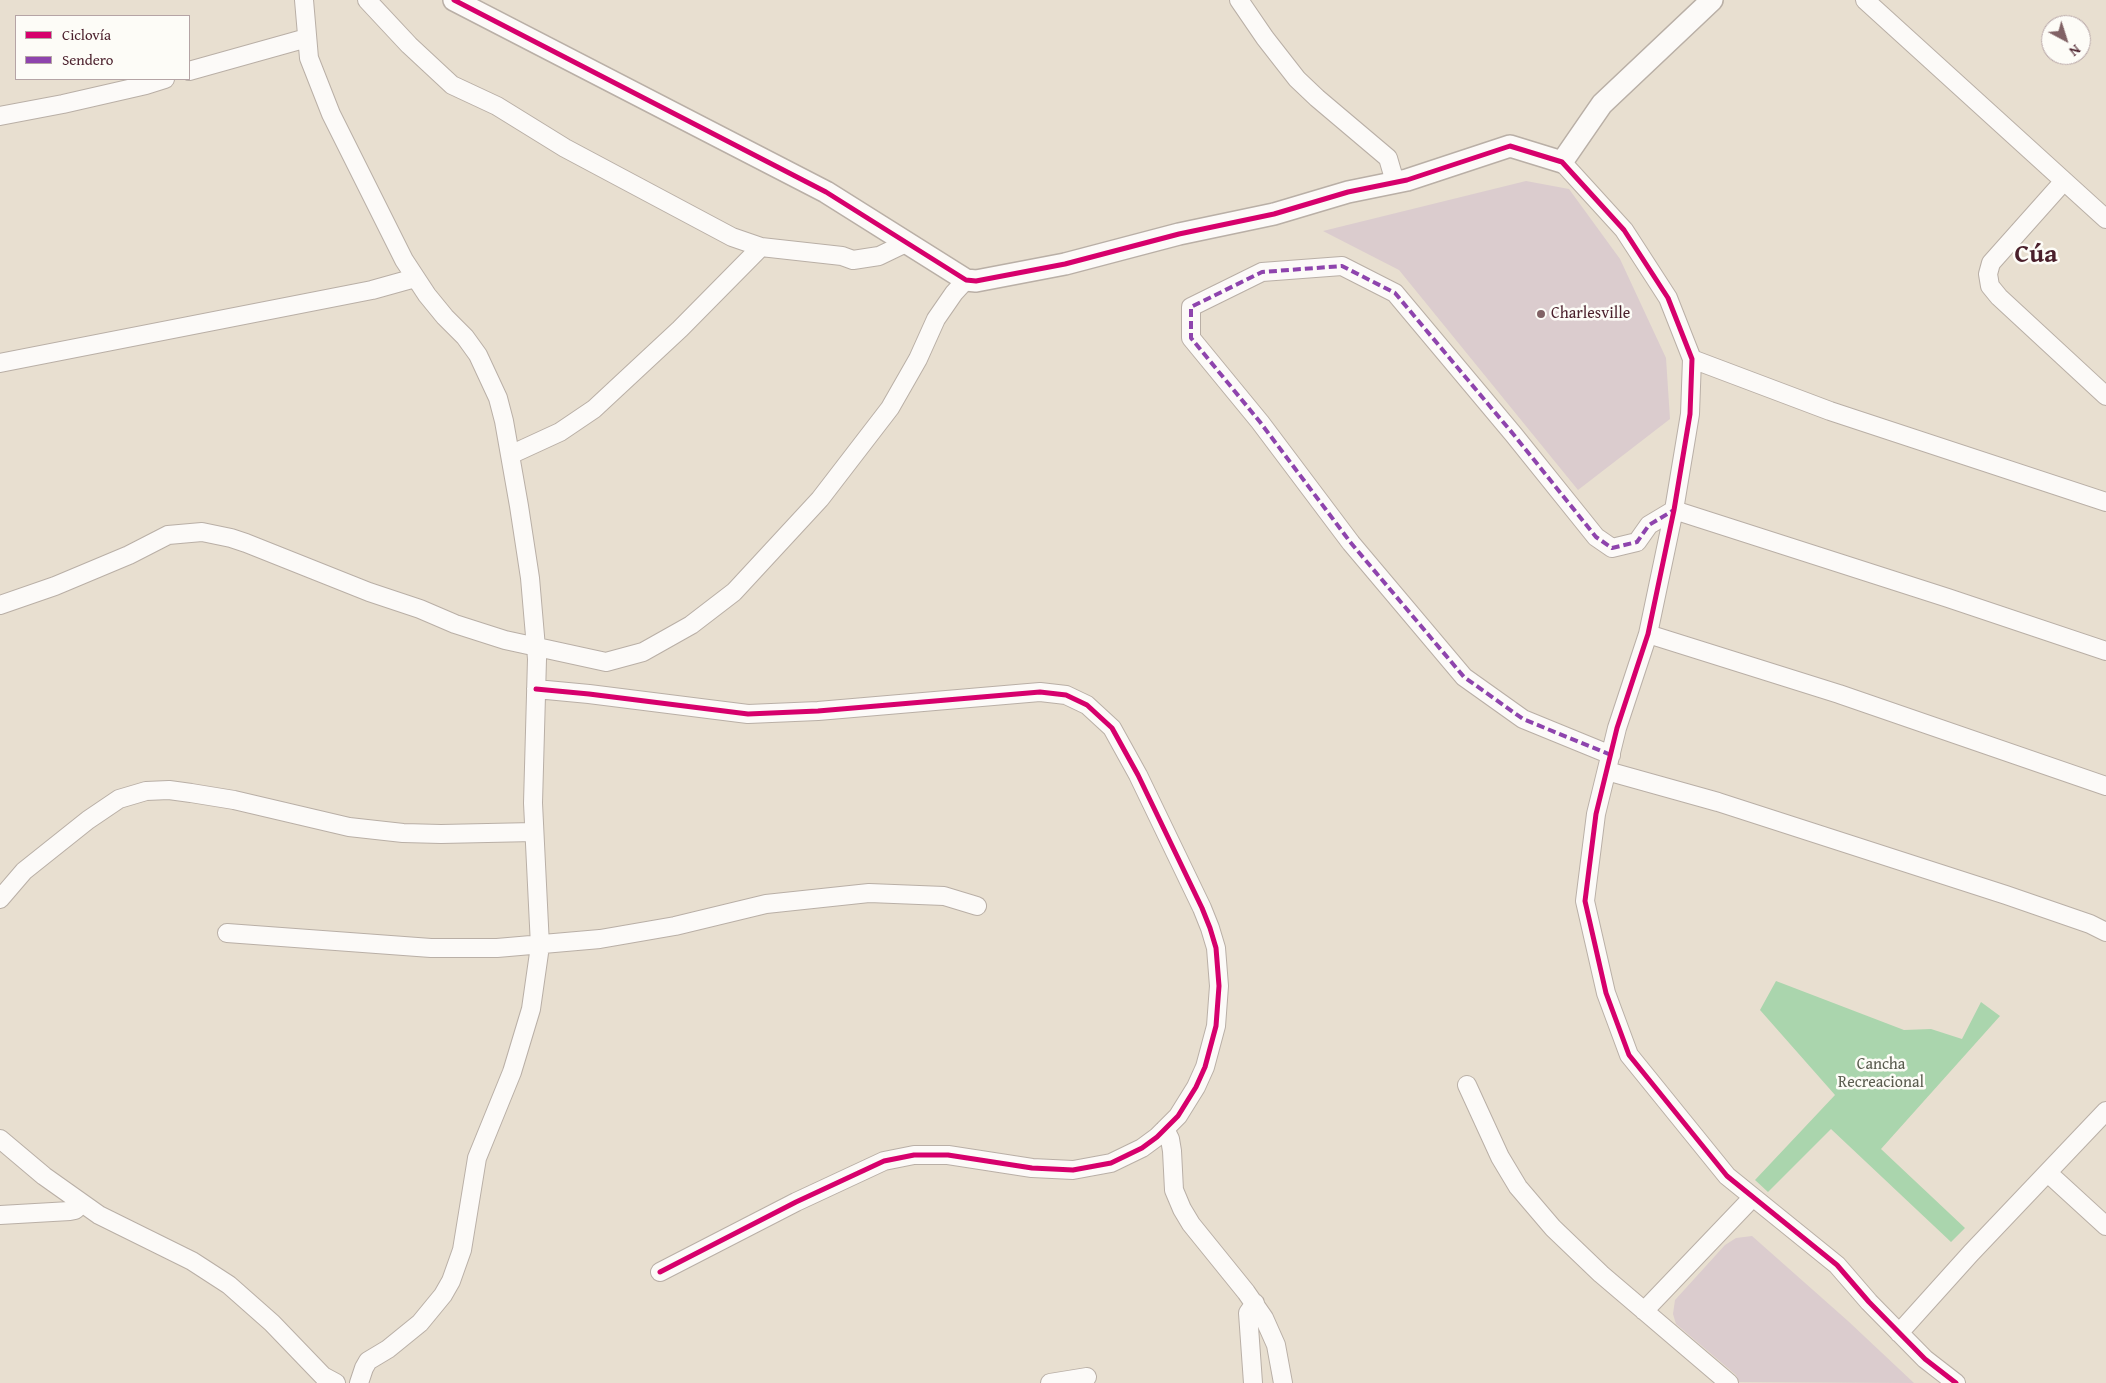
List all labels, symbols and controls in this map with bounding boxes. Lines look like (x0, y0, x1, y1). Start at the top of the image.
legend (15, 15, 190, 80)
north arrow (2041, 15, 2091, 65)
text: Ciclovía (62, 24, 111, 45)
text: N (2065, 40, 2085, 61)
text: Sendero (62, 49, 113, 70)
district label: Cúa (2015, 239, 2057, 271)
place label: Charlesville (1551, 304, 1630, 324)
marker: Charlesville (1535, 308, 1547, 320)
park label: Cancha Recreacional (1838, 1055, 1924, 1093)

